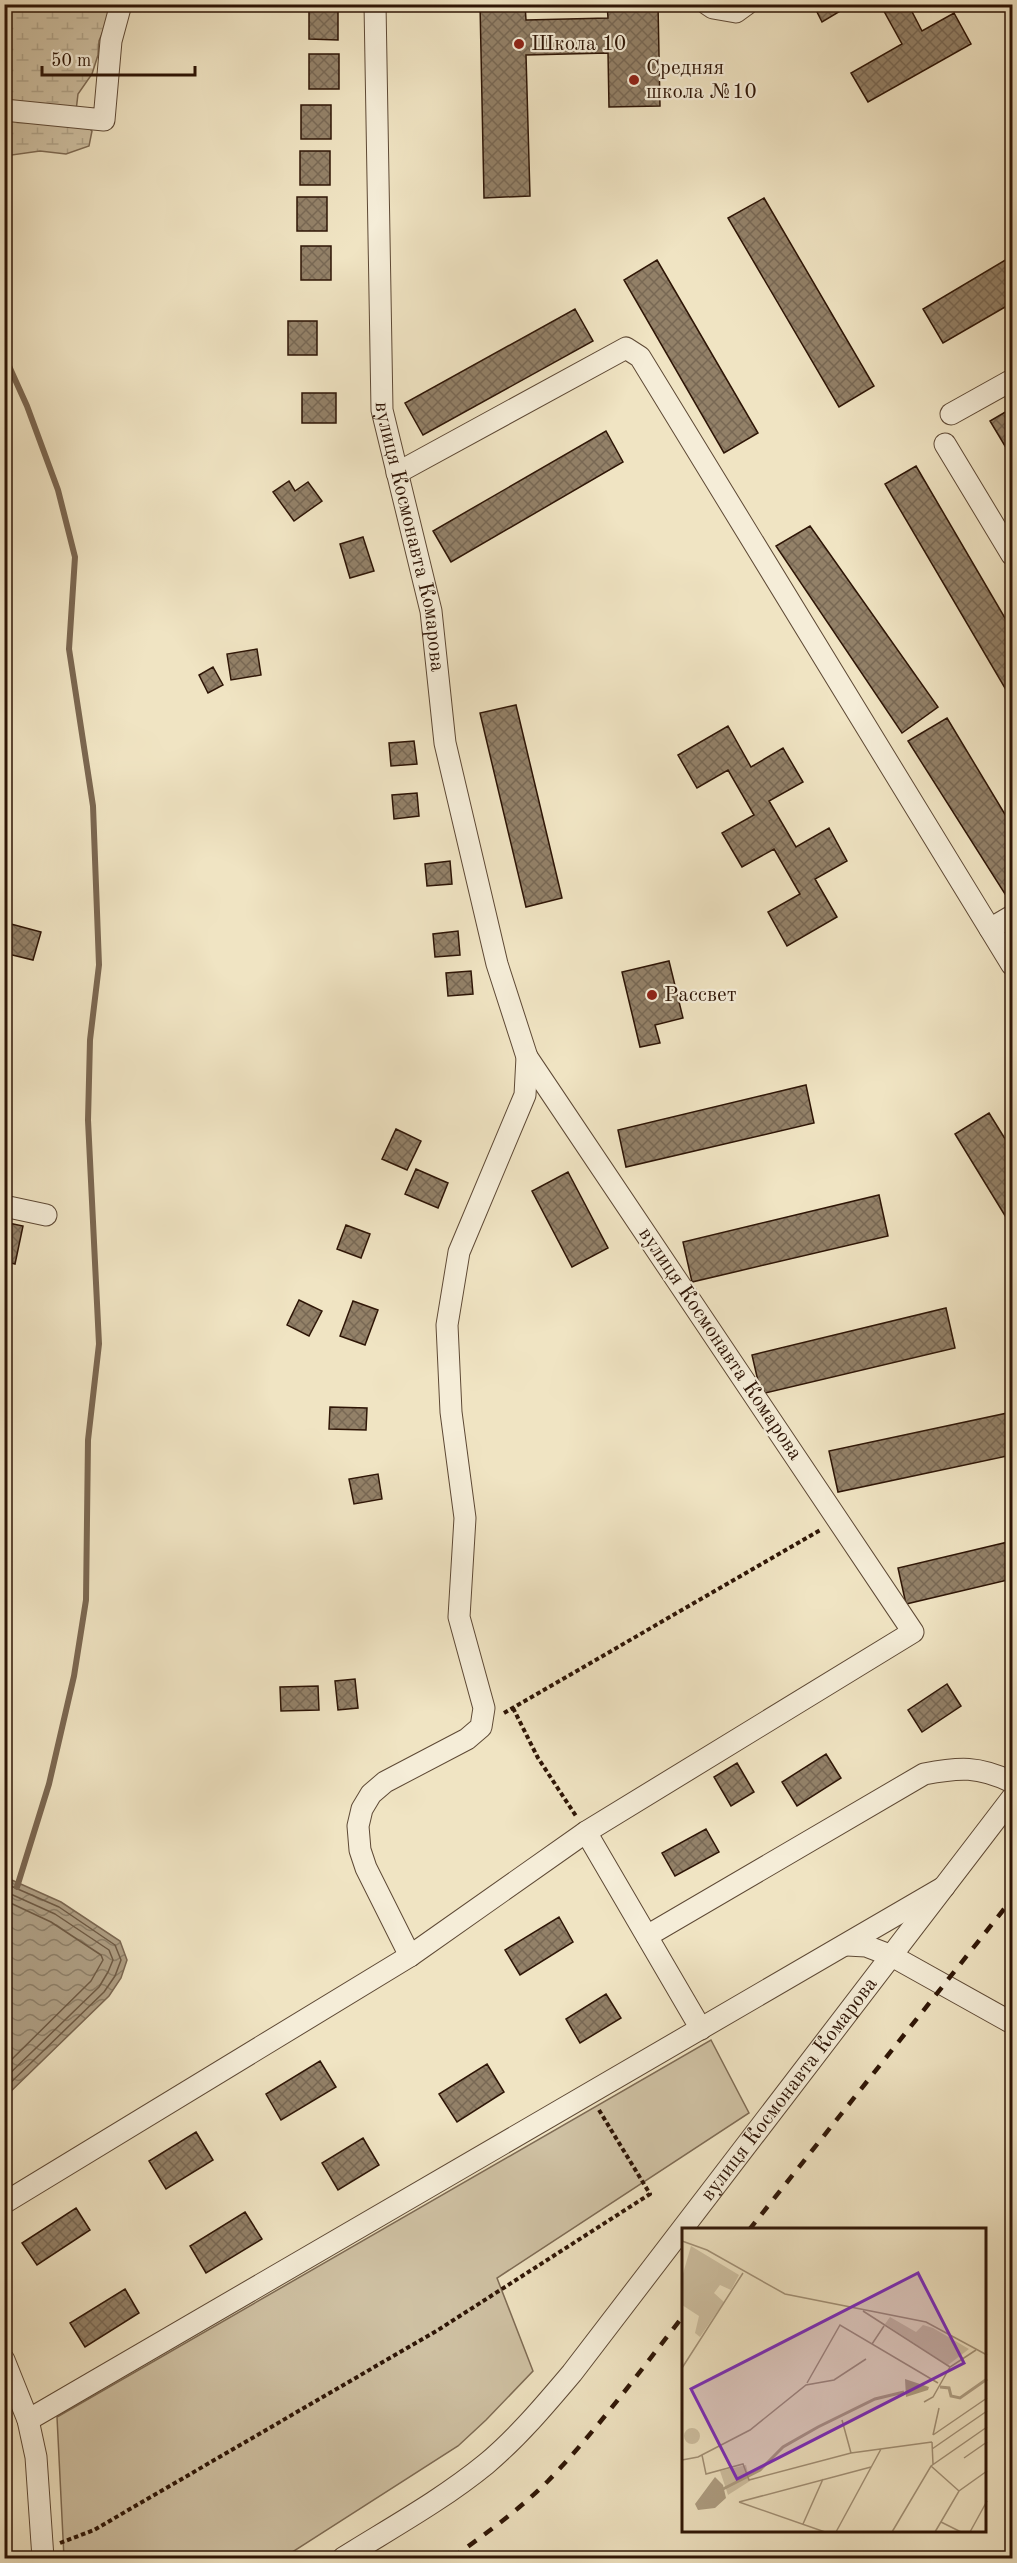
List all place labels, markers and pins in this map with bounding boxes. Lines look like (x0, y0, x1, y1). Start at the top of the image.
place label: Школа 10 (531, 34, 626, 55)
marker: Школа 10 (512, 37, 526, 51)
place label: Средняя школа №10 (646, 58, 757, 103)
marker: Средняя школа №10 (627, 73, 641, 87)
place label: Рассвет (664, 985, 737, 1006)
marker: Рассвет (645, 988, 659, 1002)

